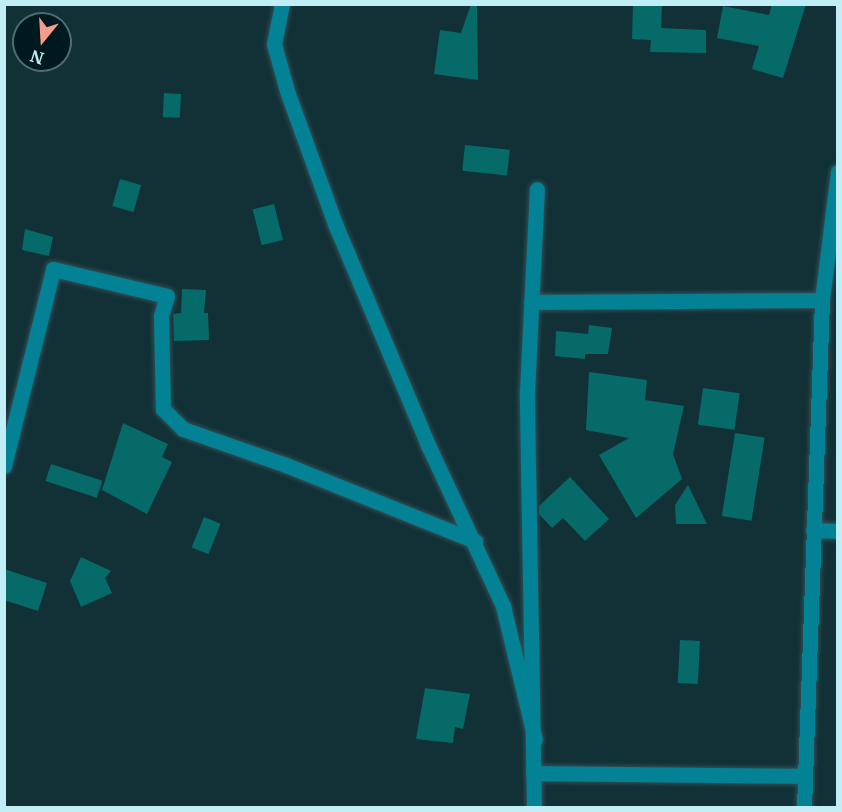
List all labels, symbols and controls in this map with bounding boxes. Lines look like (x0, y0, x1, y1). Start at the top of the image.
north arrow (12, 12, 72, 72)
text: N (28, 46, 46, 69)

